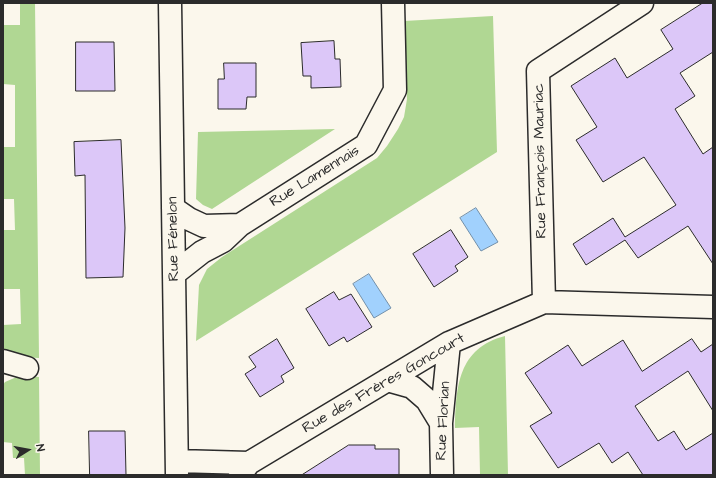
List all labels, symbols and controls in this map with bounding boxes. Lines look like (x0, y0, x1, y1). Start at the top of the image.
street label: Rue François Mauriac (531, 83, 551, 239)
street label: Rue Lamennais (267, 142, 363, 212)
street label: Rue Fénelon (164, 196, 184, 282)
street label: Rue des Frères Goncourt (300, 330, 468, 438)
street label: Rue Florian (433, 381, 455, 461)
north arrow (8, 430, 48, 470)
text: N (32, 443, 48, 452)

